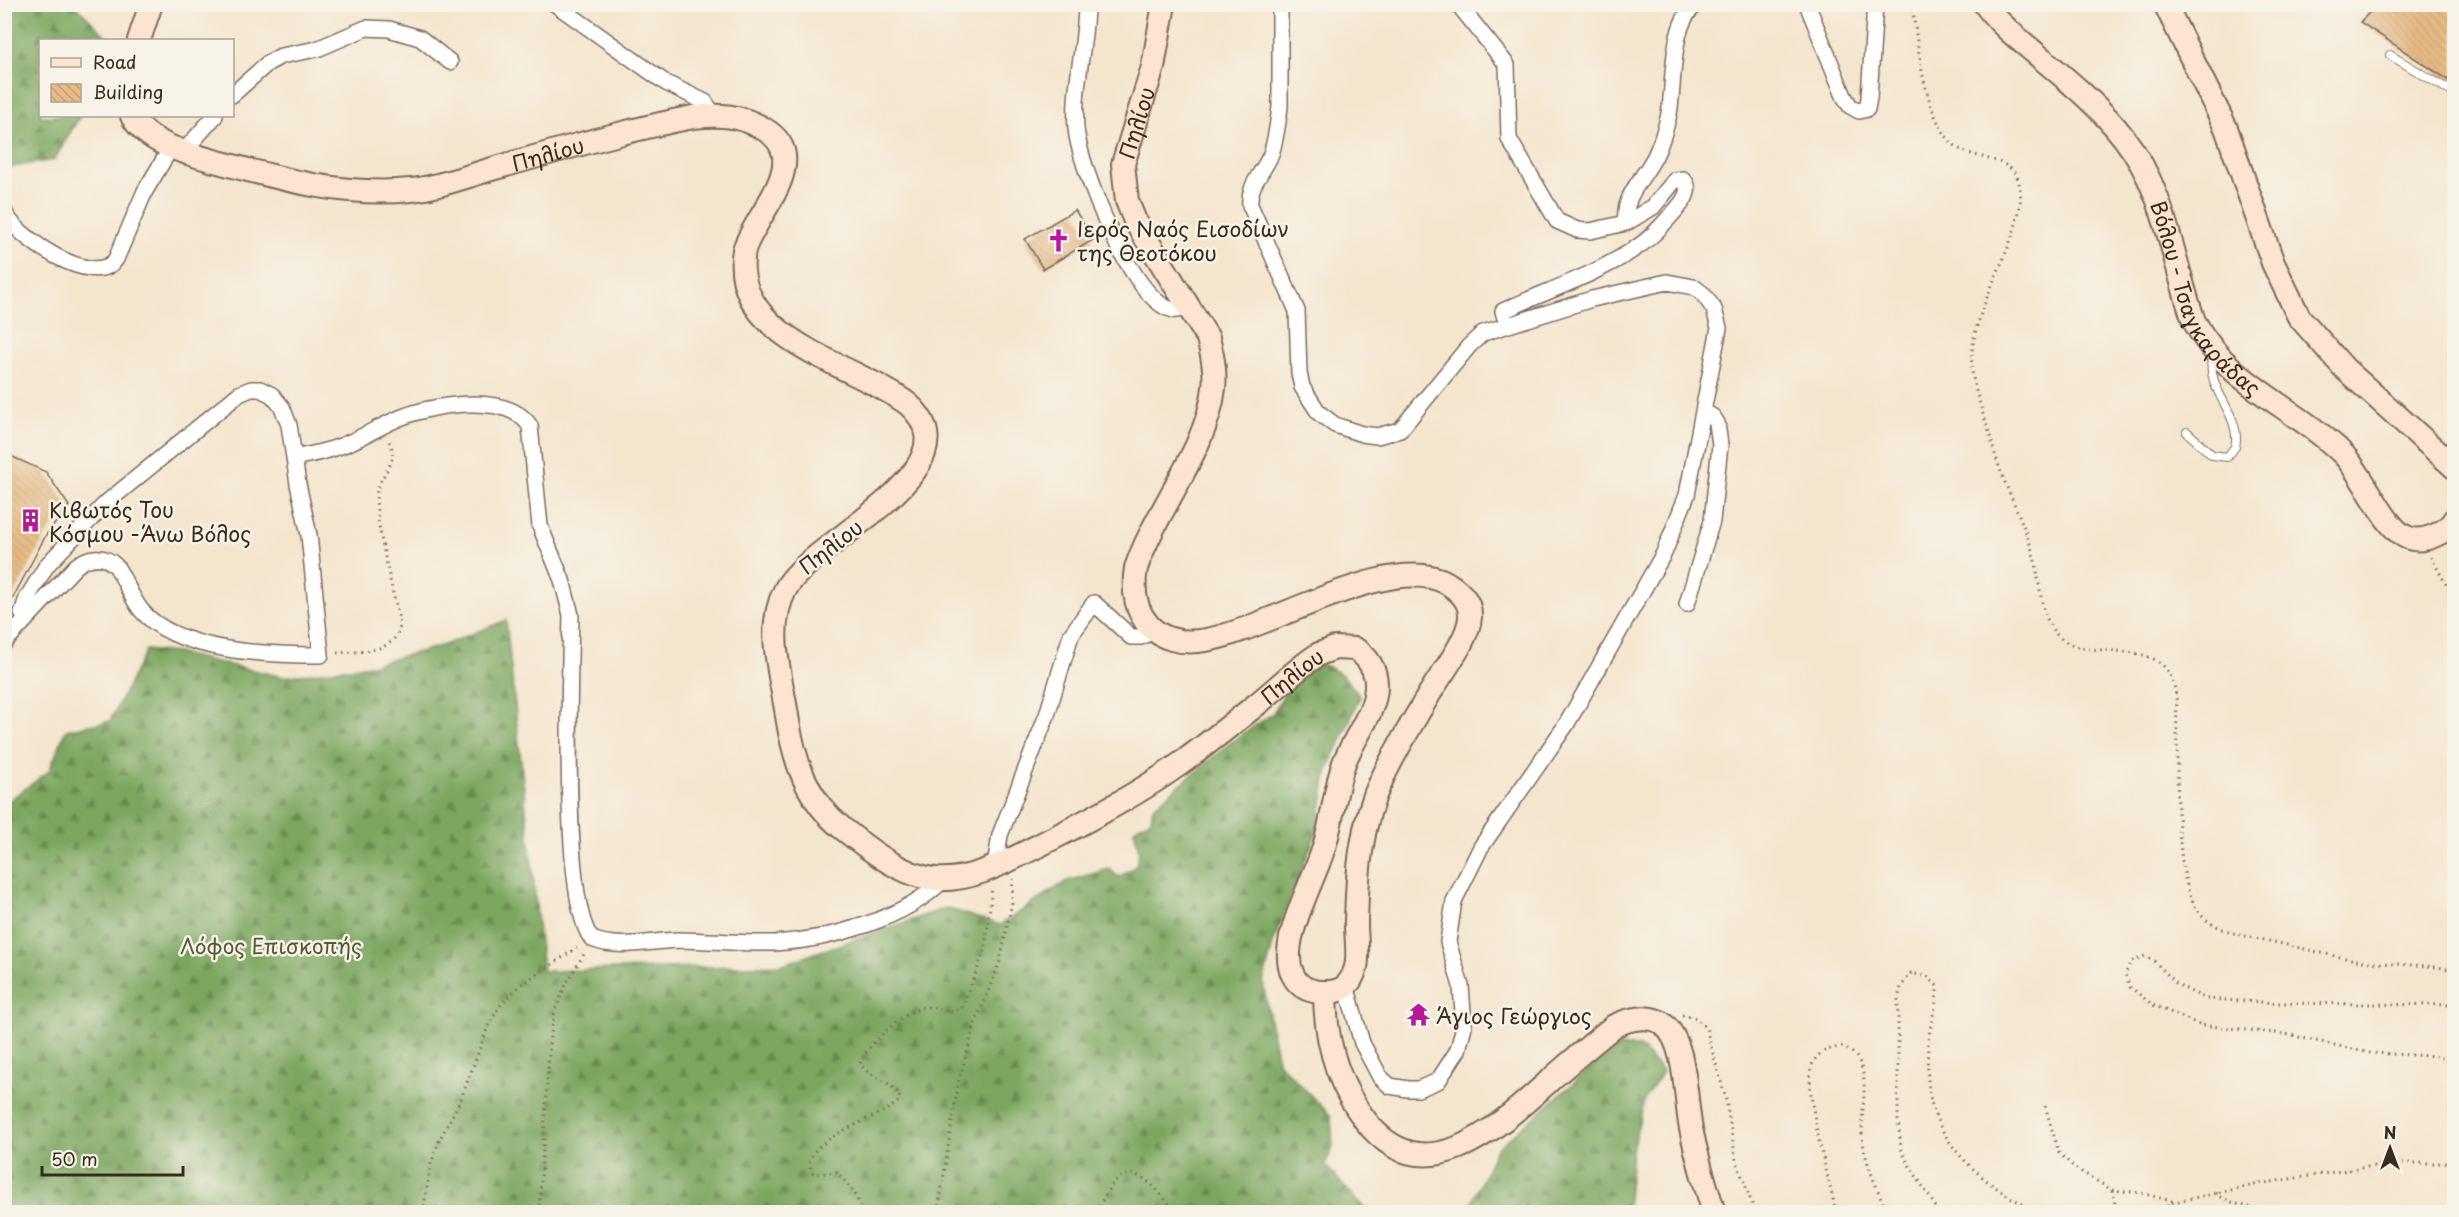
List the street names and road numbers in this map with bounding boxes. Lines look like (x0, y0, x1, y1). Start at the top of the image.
street label: Πηλίου (1110, 83, 1162, 163)
street label: Πηλίου (508, 128, 587, 179)
street label: Βόλου - Τσαγκαράδας (2143, 196, 2268, 403)
street label: Πηλίου (791, 511, 869, 581)
street label: Πηλίου (1253, 640, 1330, 711)

